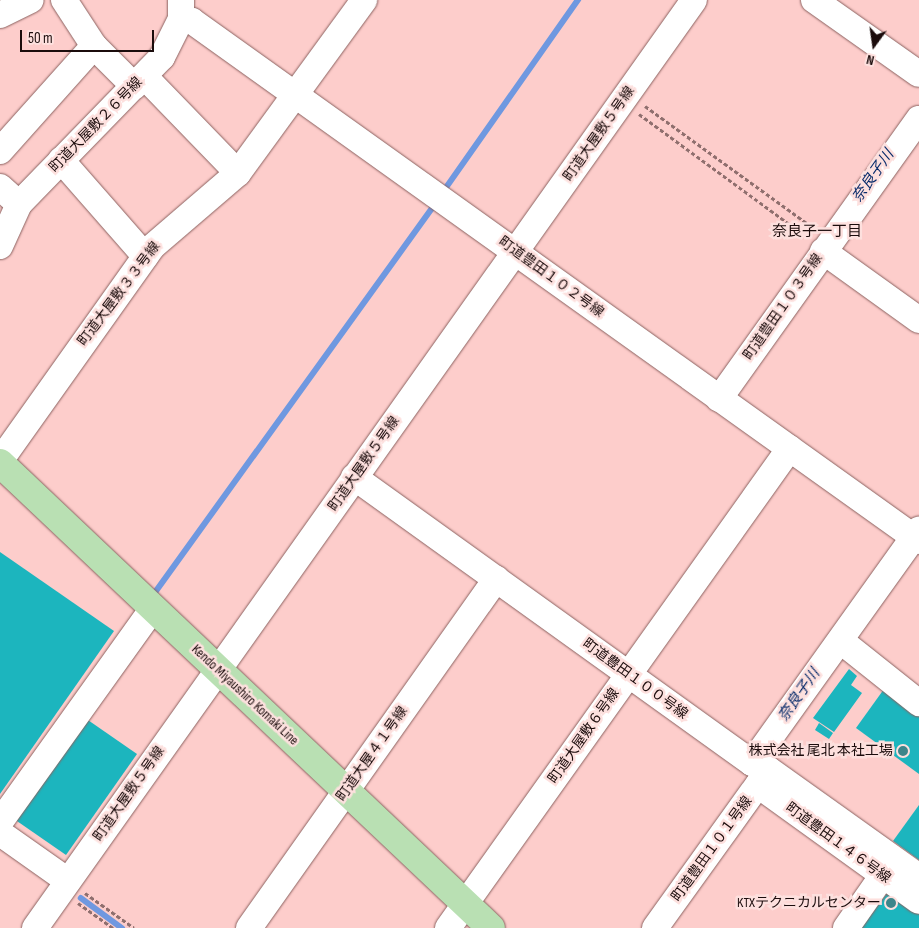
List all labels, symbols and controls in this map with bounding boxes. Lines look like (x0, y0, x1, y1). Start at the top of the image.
scale bar (22, 20, 156, 52)
north arrow (849, 20, 899, 70)
text: 50 m (28, 29, 53, 48)
text: N (865, 51, 876, 69)
street label: 町道大屋敷２６号線 (46, 74, 146, 176)
street label: 町道大屋敷５号線 (560, 83, 638, 185)
water label: 奈良子川 (848, 146, 898, 206)
district label: 奈良子一丁目 (772, 223, 862, 241)
street label: 町道豊田１０２号線 (495, 233, 607, 321)
street label: 町道大屋敷３３号線 (74, 239, 164, 349)
street label: 町道豊田１０３号線 (740, 251, 826, 363)
street label: 町道大屋敷５号線 (325, 413, 403, 515)
street label: 町道豊田１００号線 (579, 635, 691, 723)
street label: Kendo Miyaushiro Komaki Line (188, 641, 302, 749)
water label: 奈良子川 (774, 665, 824, 725)
street label: 町道大屋敷６号線 (545, 685, 623, 787)
street label: 町道大屋４１号線 (333, 703, 411, 805)
street label: 町道大屋敷５号線 (90, 743, 168, 845)
place label: 株式会社 尾北 本社工場 (749, 743, 893, 759)
marker: 株式会社 尾北 本社工場 (897, 745, 909, 757)
street label: 町道豊田１０１号線 (668, 793, 756, 905)
street label: 町道豊田１４６号線 (782, 799, 894, 887)
place label: KTXテクニカルセンター (737, 895, 881, 911)
marker: KTXテクニカルセンター (885, 897, 897, 909)

